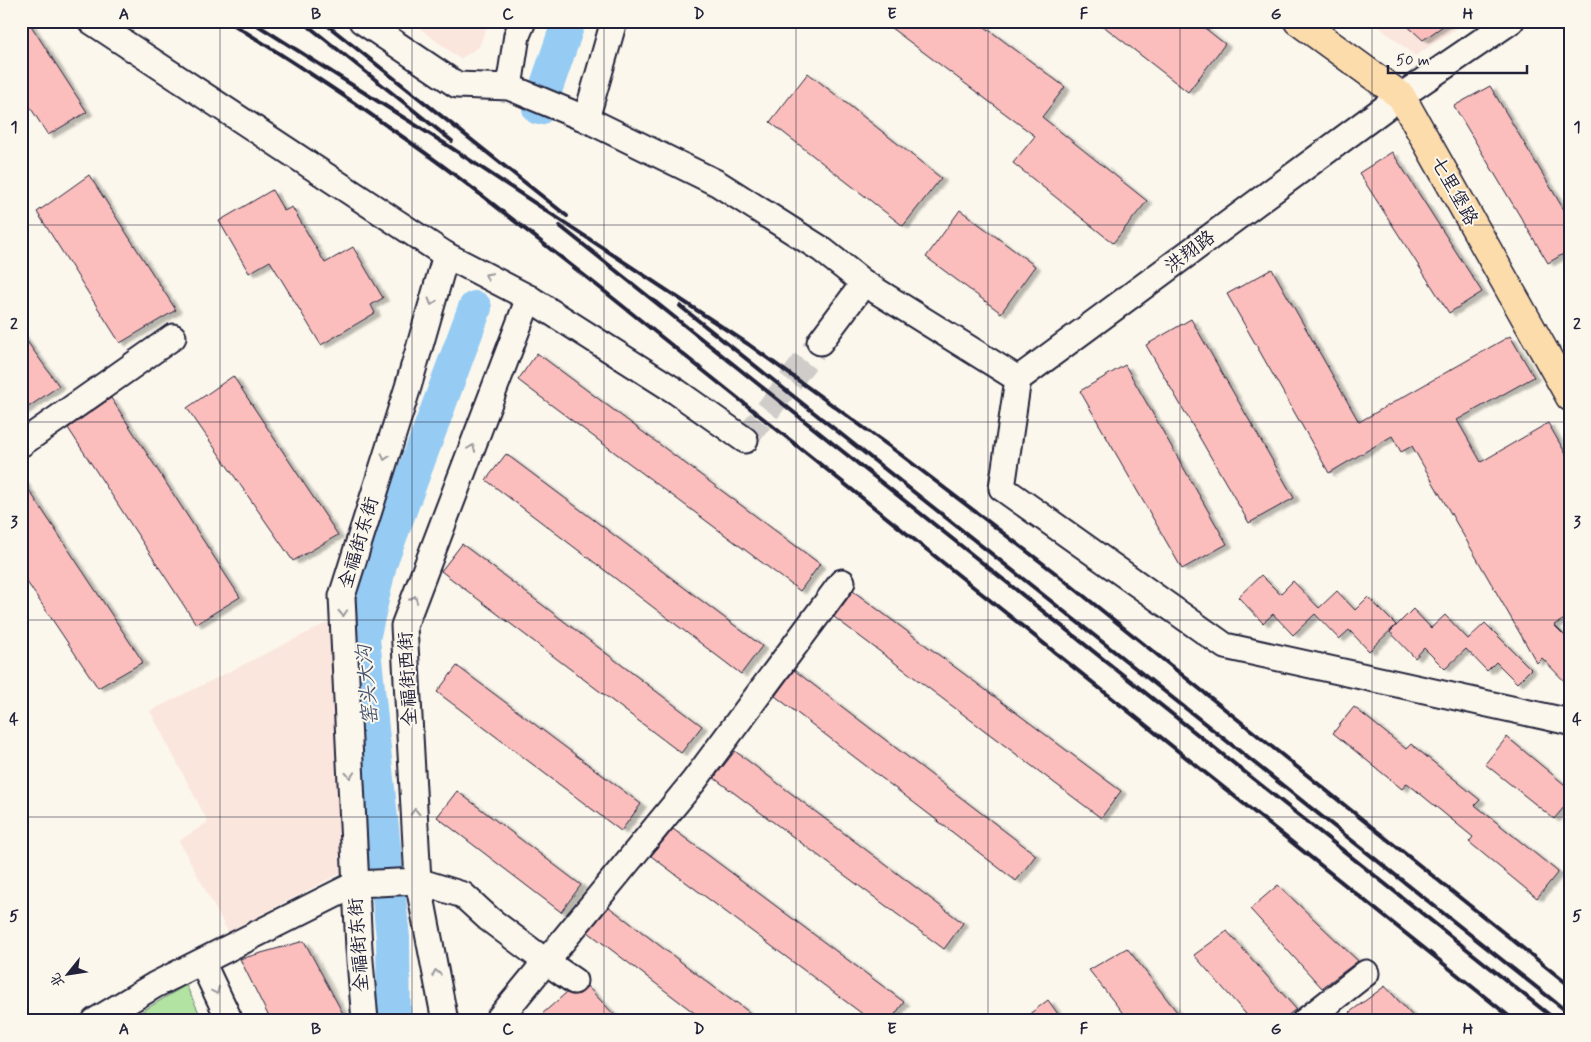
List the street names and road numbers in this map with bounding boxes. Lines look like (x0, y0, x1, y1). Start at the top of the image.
street label: 七里堡路 (1425, 152, 1483, 230)
street label: 洪翔路 (1160, 225, 1220, 279)
street label: 全福街东街 (333, 494, 385, 592)
street label: 全福街西街 (393, 631, 423, 727)
street label: 全福街东街 (343, 897, 375, 993)

